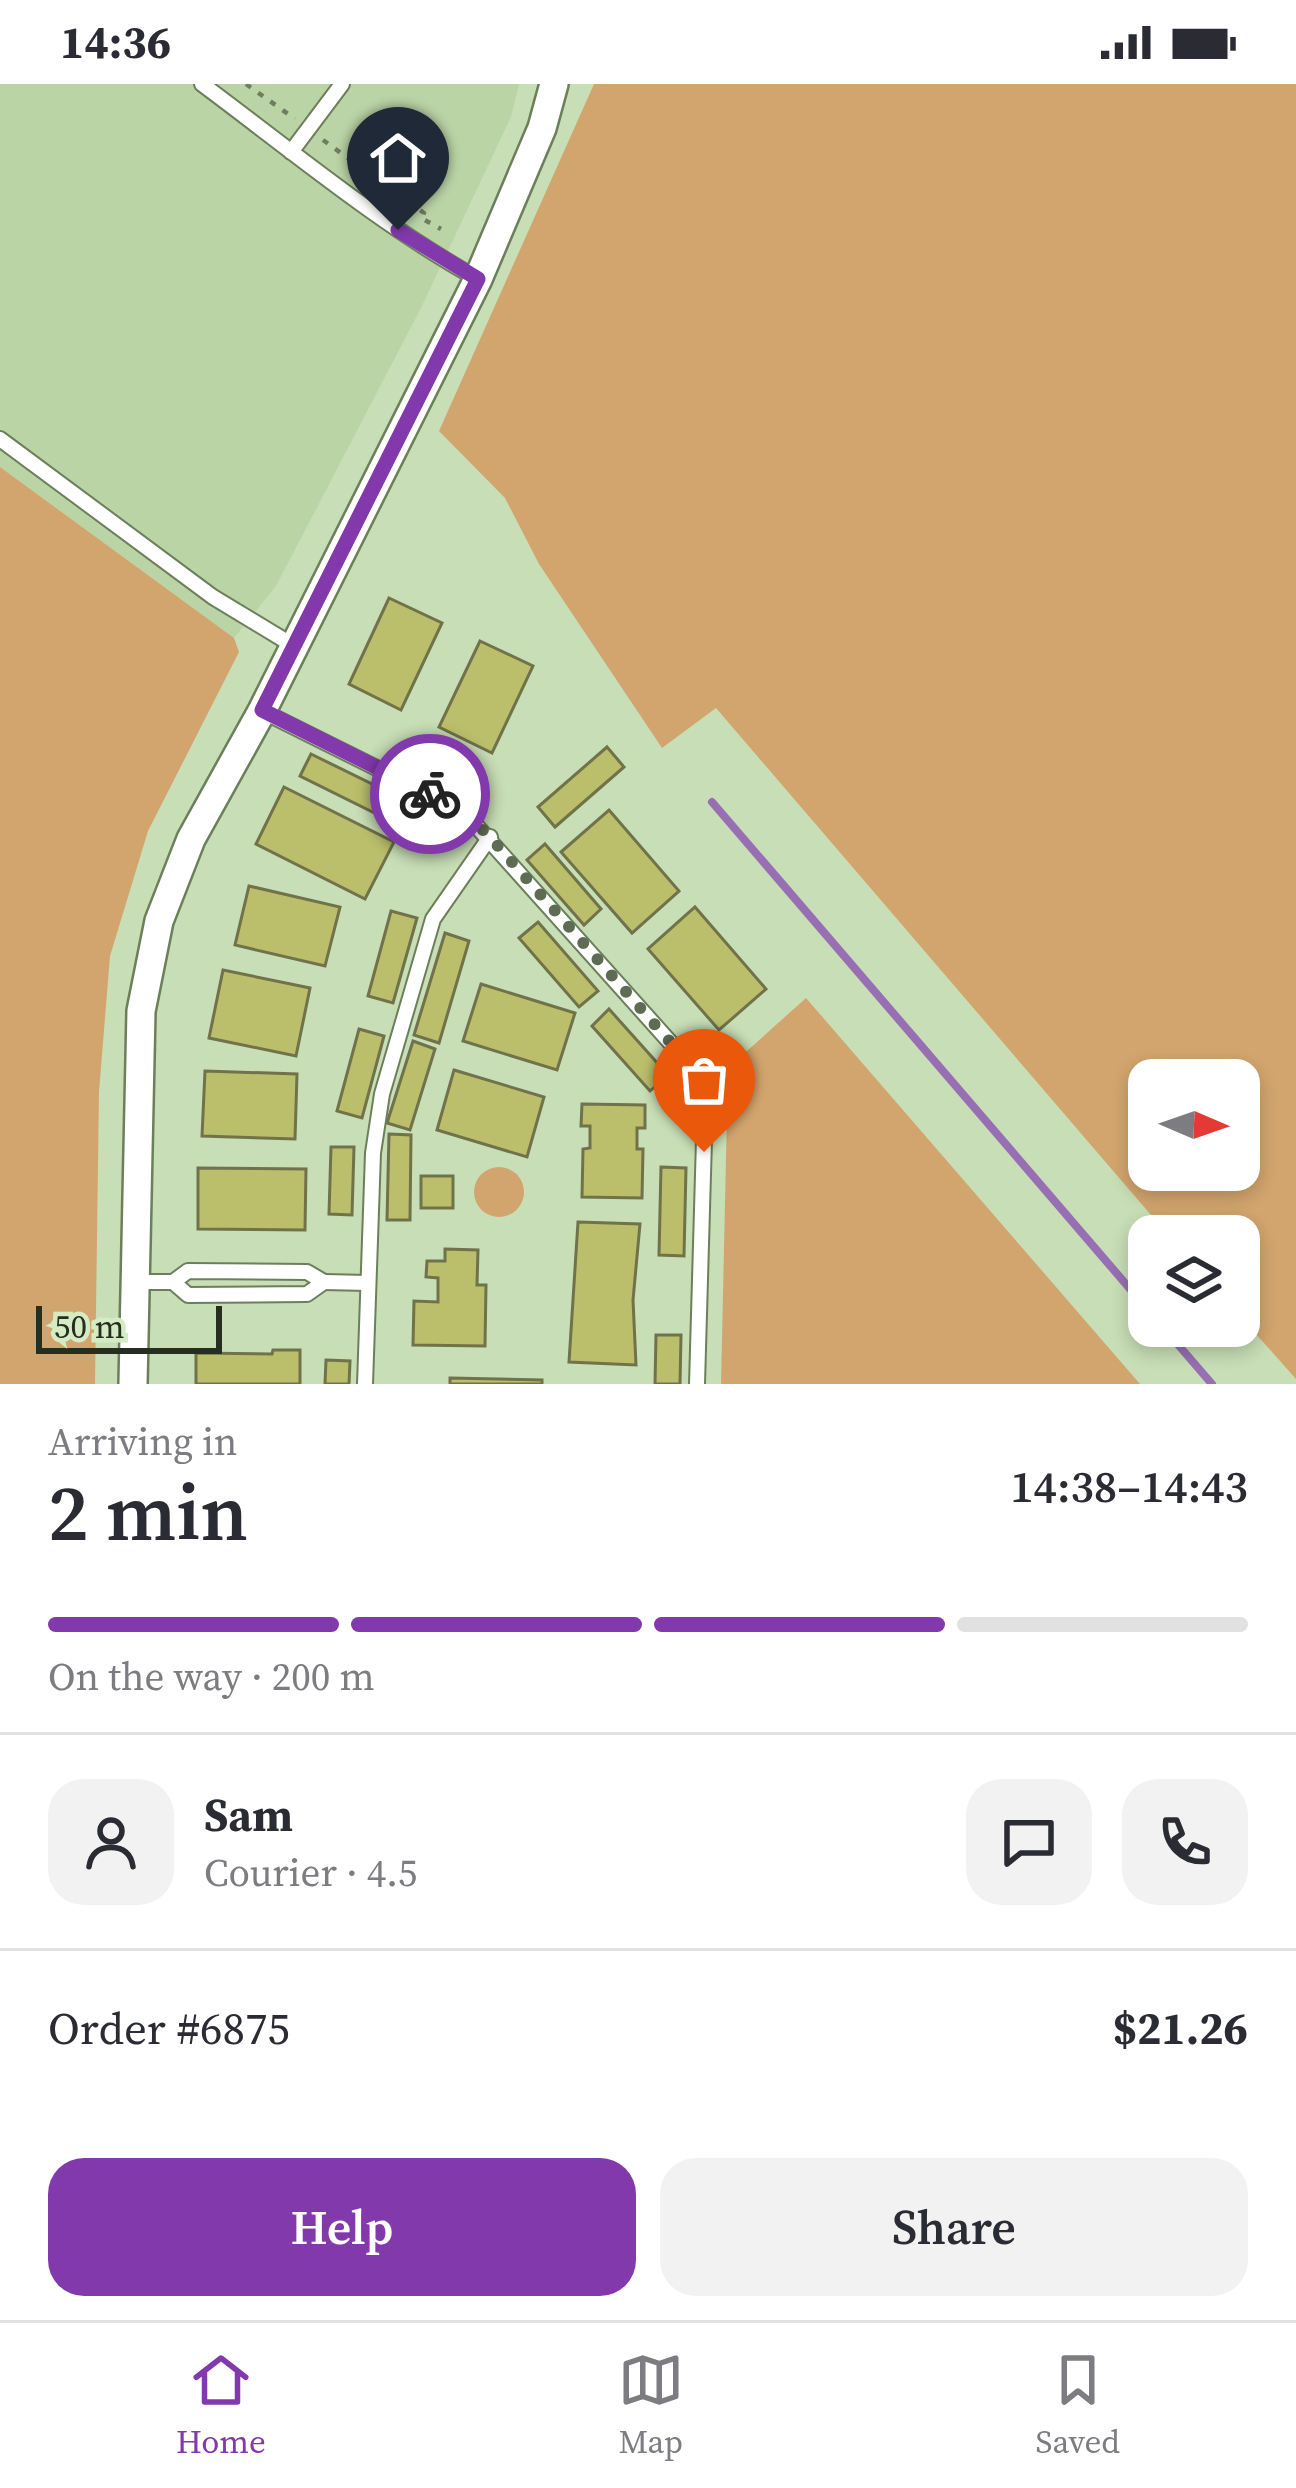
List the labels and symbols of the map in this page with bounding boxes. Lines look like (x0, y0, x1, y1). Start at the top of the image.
pin (347, 107, 449, 230)
courier (370, 734, 490, 854)
pin (653, 1029, 755, 1152)
north arrow (1128, 1059, 1260, 1191)
scale bar (36, 1300, 222, 1353)

